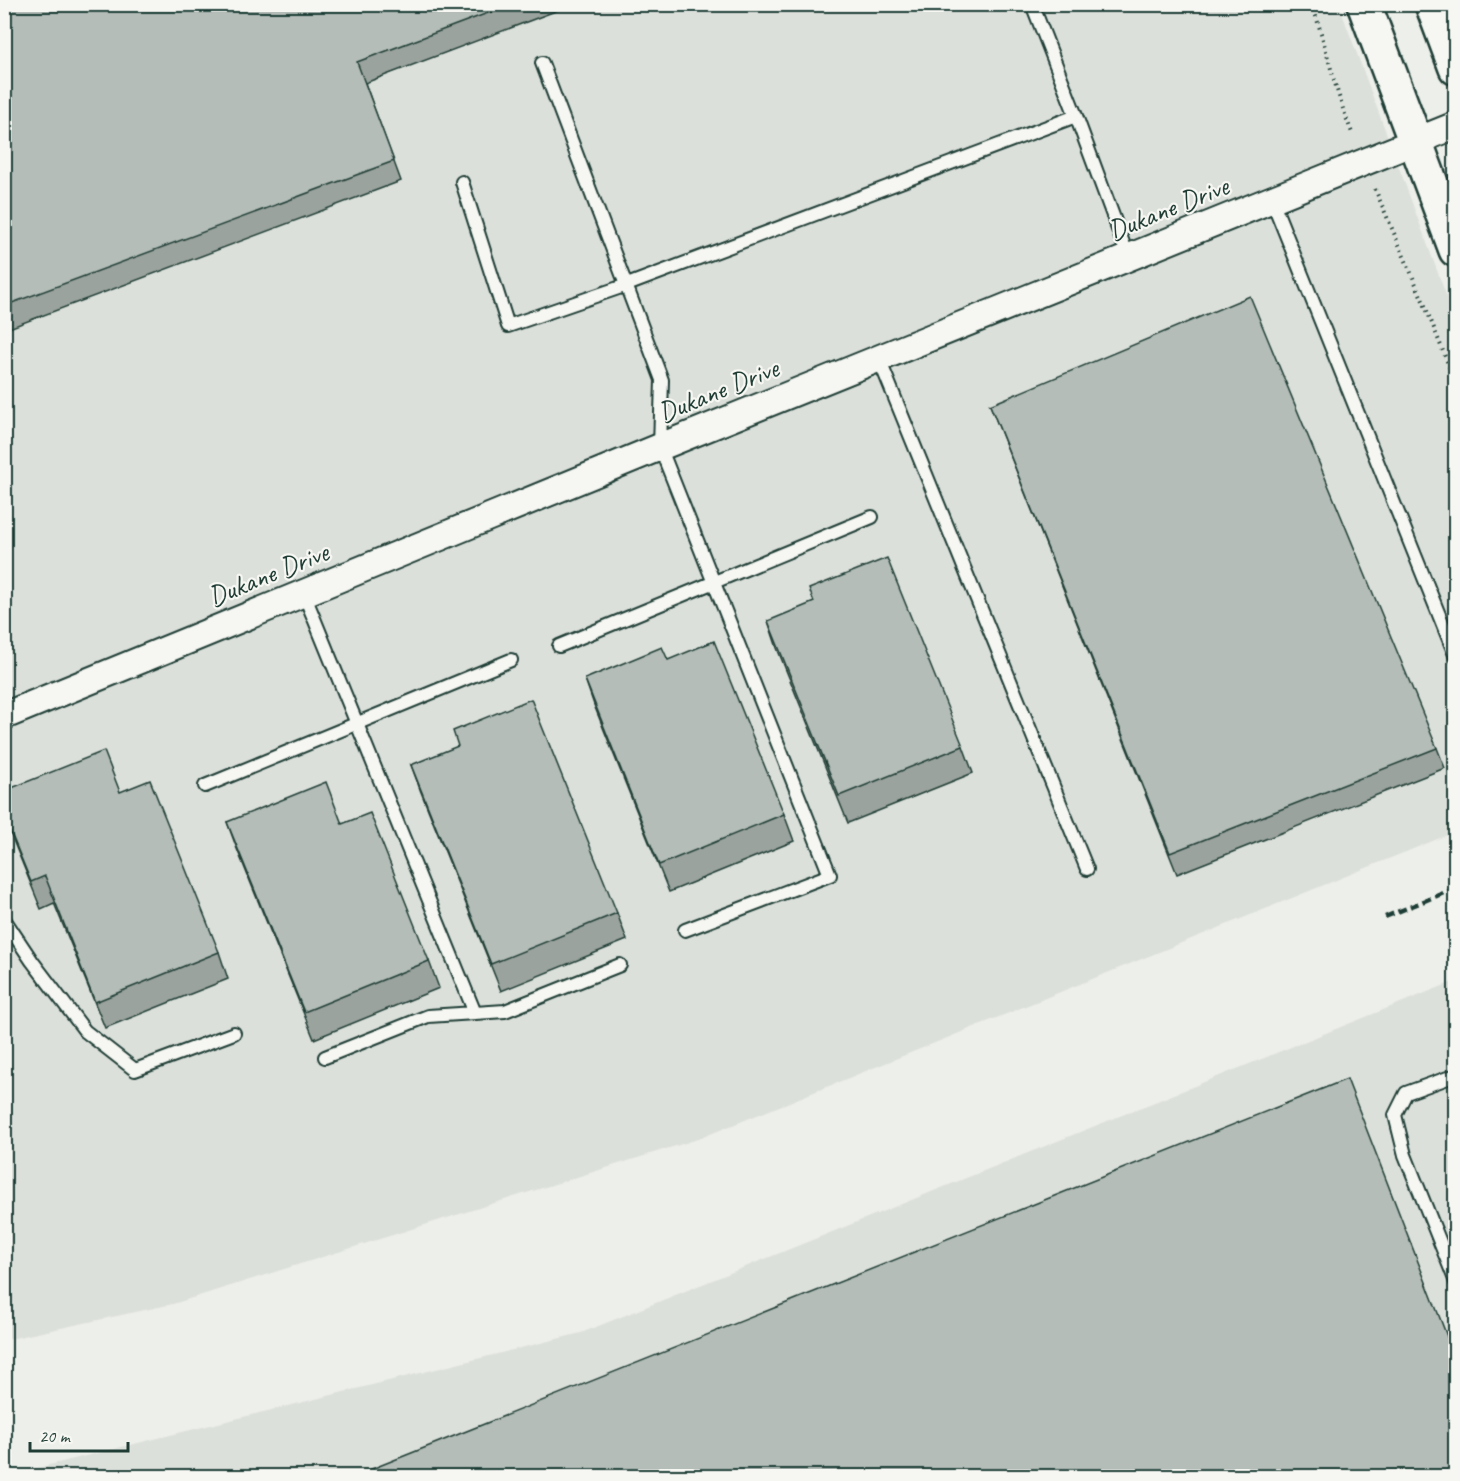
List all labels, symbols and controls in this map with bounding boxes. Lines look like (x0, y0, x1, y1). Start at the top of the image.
street label: Dukane Drive (1103, 167, 1235, 248)
street label: Dukane Drive (653, 349, 785, 430)
street label: Dukane Drive (203, 533, 335, 614)
scale bar (30, 1415, 128, 1453)
text: 20 m (39, 1425, 72, 1447)

